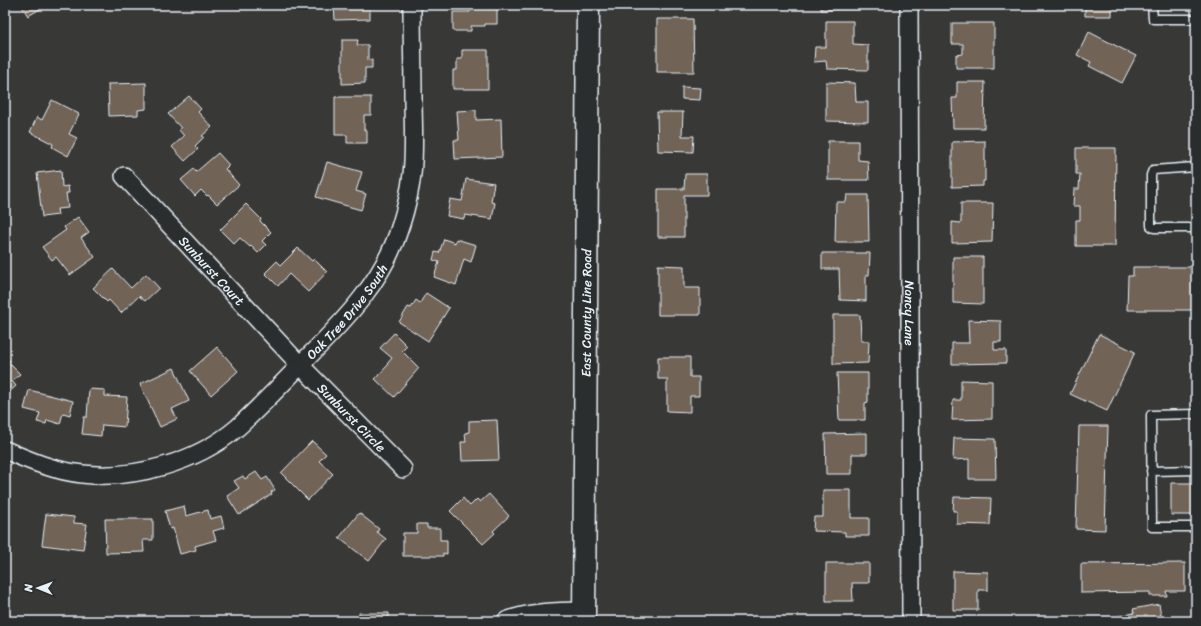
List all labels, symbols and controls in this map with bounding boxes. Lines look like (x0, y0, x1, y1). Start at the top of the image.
street label: Sunburst Court (173, 230, 251, 311)
street label: East County Line Road (575, 248, 598, 377)
street label: Oak Tree Drive South (301, 260, 394, 365)
street label: Nancy Lane (898, 280, 921, 346)
street label: Sunburst Circle (312, 378, 392, 458)
north arrow (18, 568, 58, 608)
text: N (19, 583, 38, 593)

